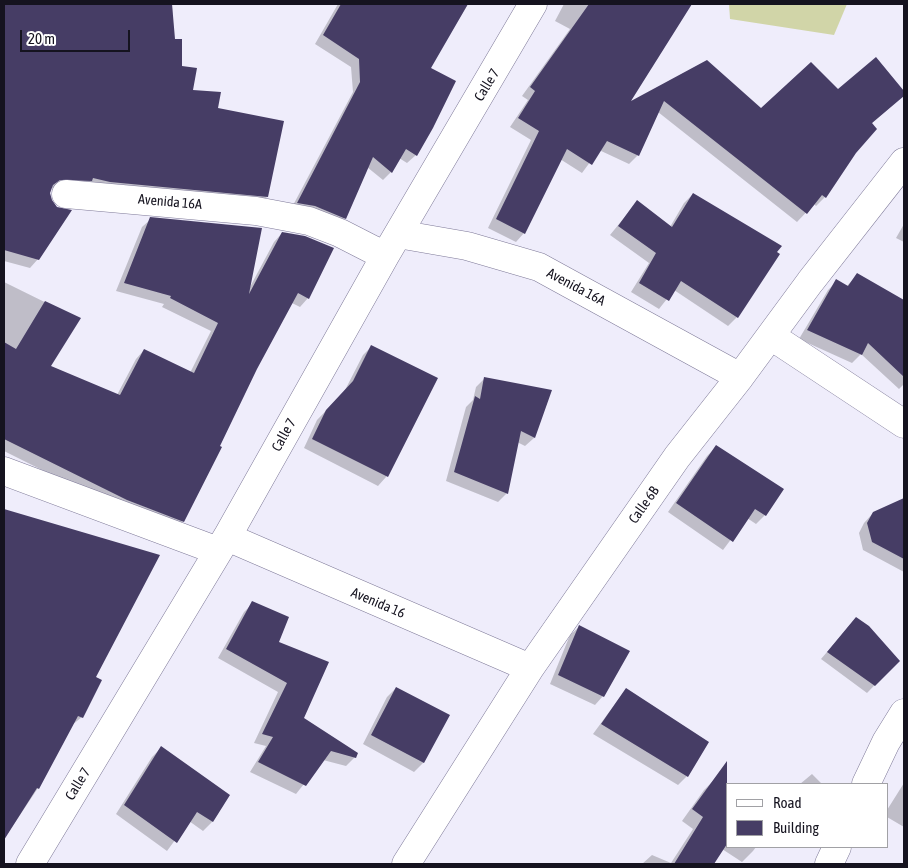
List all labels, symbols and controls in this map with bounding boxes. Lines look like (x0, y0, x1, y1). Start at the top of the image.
scale bar (22, 20, 132, 52)
text: 20 m (28, 30, 55, 47)
street label: Calle 7 (471, 66, 503, 104)
street label: Avenida 16A (137, 191, 203, 213)
street label: Avenida 16A (544, 265, 608, 309)
street label: Calle 7 (268, 416, 300, 454)
street label: Calle 6B (625, 483, 663, 527)
street label: Avenida 16 (348, 584, 408, 622)
street label: Calle 7 (62, 765, 94, 803)
legend (726, 783, 888, 848)
text: Road (773, 794, 802, 811)
text: Building (773, 819, 819, 836)

